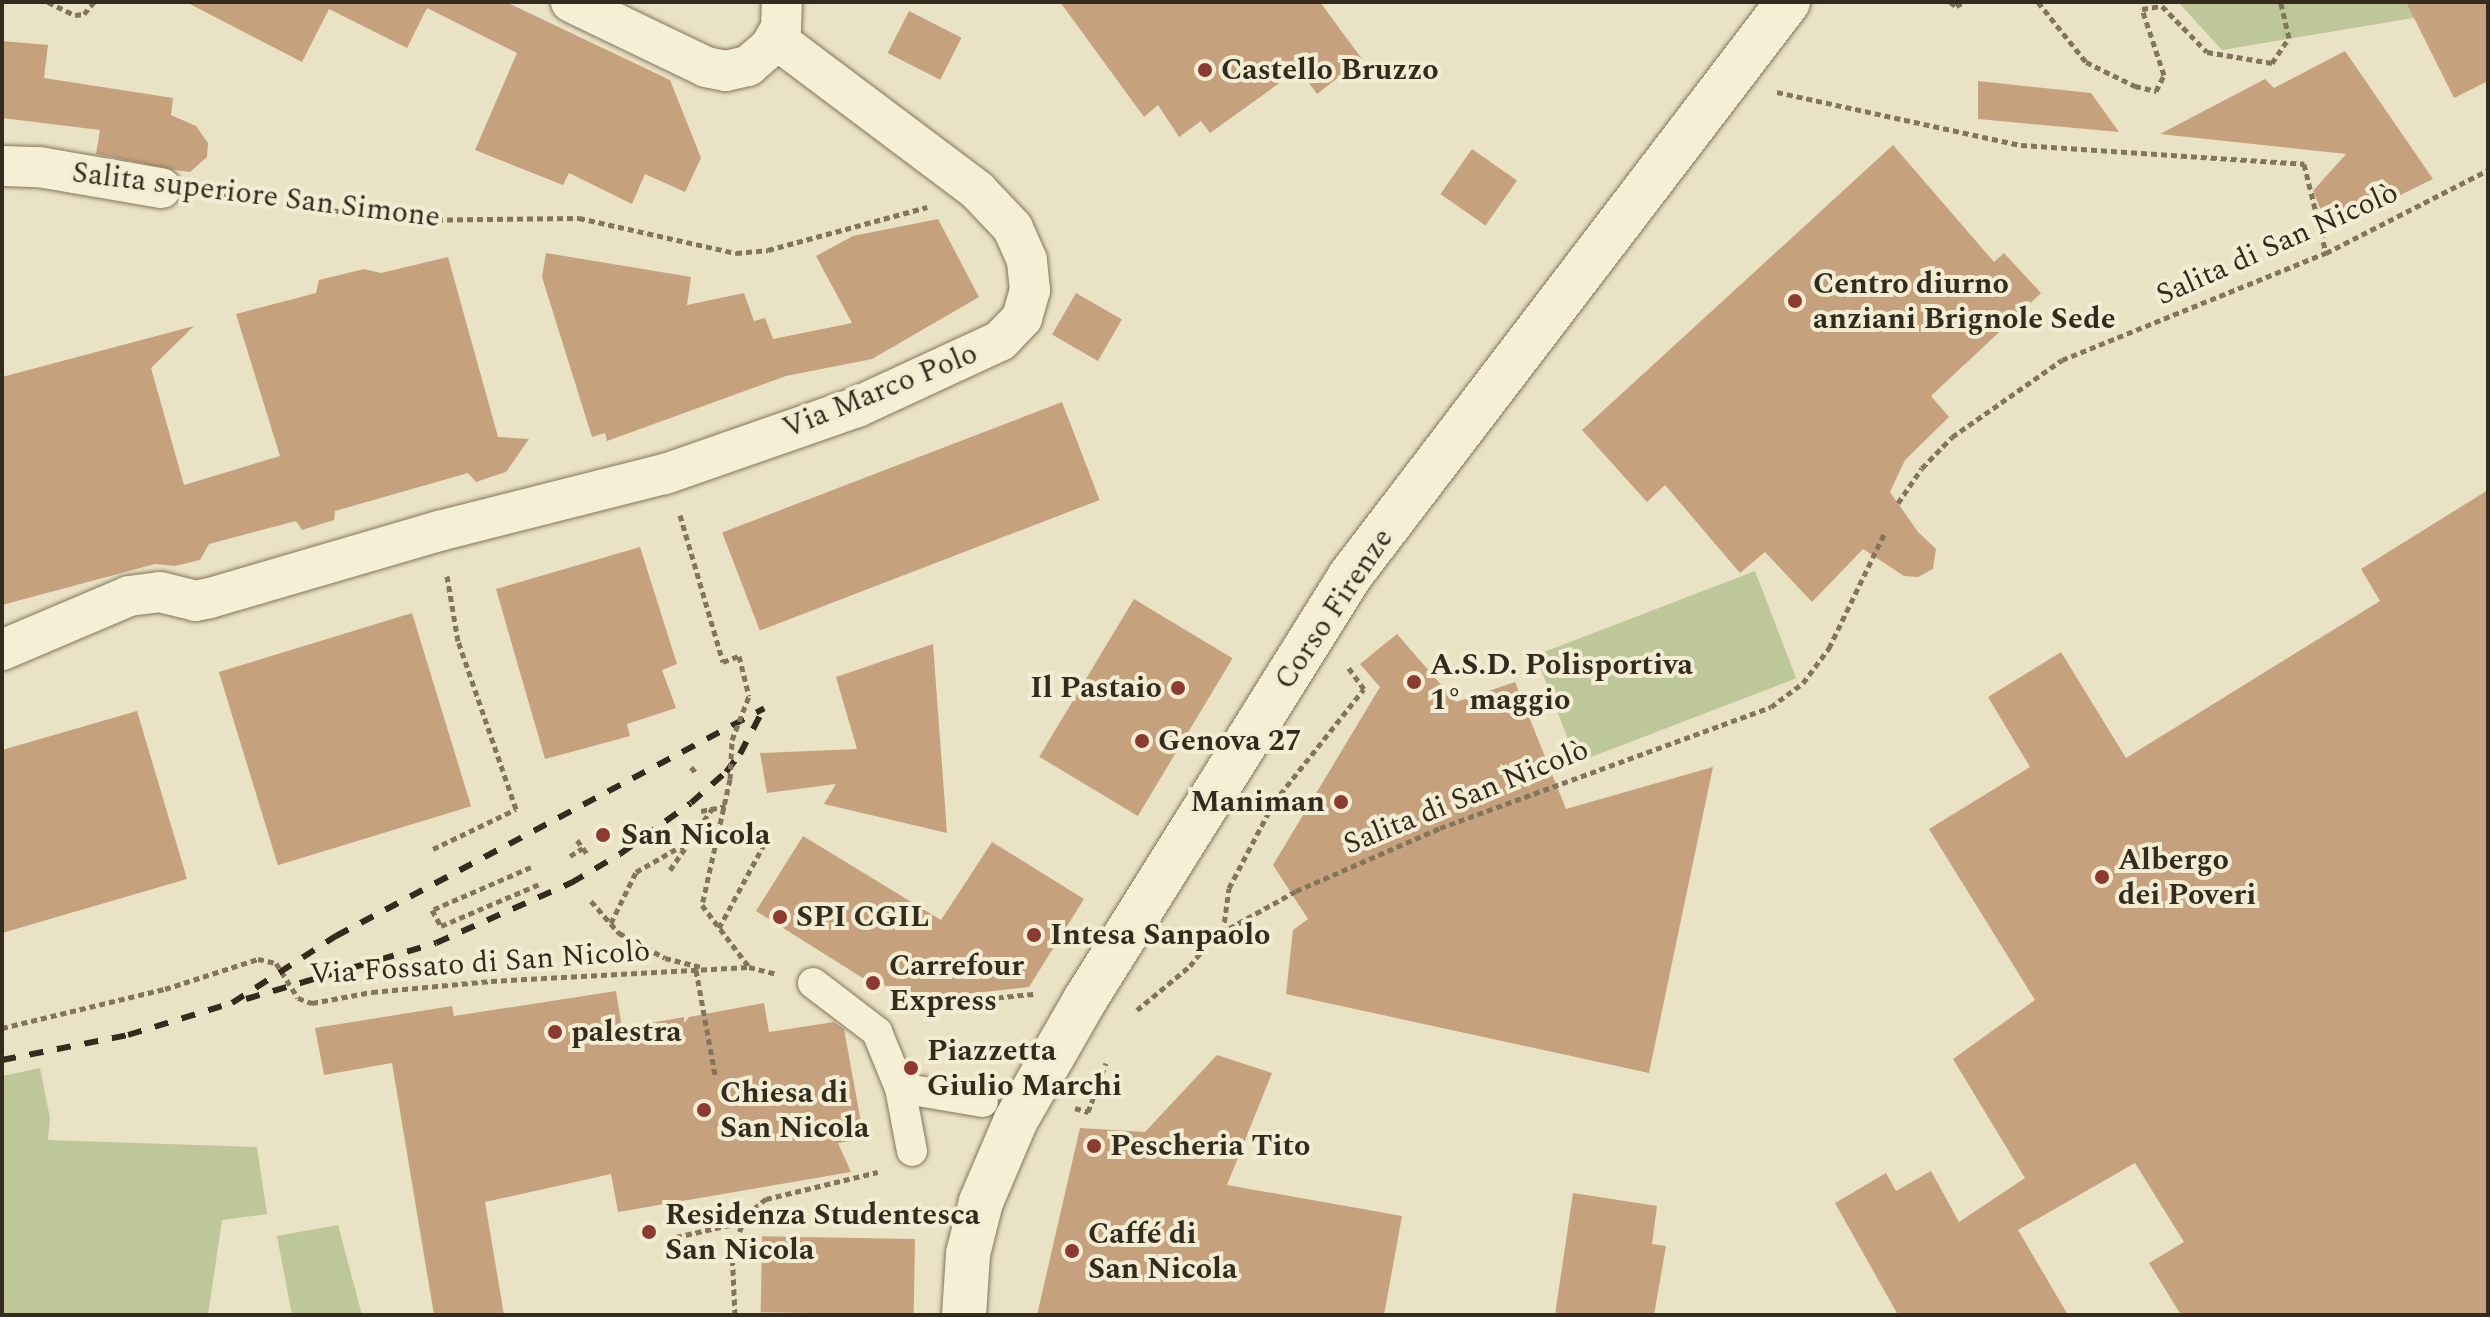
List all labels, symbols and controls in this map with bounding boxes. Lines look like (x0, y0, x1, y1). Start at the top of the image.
place label: Castello Bruzzo (1221, 52, 1439, 88)
marker: Castello Bruzzo (1196, 61, 1214, 79)
street label: Salita superiore San Simone (70, 155, 442, 235)
street label: Salita di San Nicolò (2151, 175, 2403, 313)
place label: Centro diurno anziani Brignole Sede (1813, 266, 2116, 336)
marker: Centro diurno anziani Brignole Sede (1784, 290, 1806, 312)
street label: Via Marco Polo (777, 336, 983, 446)
street label: Corso Firenze (1267, 522, 1401, 696)
place label: A.S.D. Polisportiva 1° maggio (1430, 647, 1693, 718)
place label: Il Pastaio (1030, 670, 1162, 706)
marker: A.S.D. Polisportiva 1° maggio (1405, 673, 1423, 691)
marker: Il Pastaio (1169, 679, 1187, 697)
place label: Genova 27 (1158, 723, 1302, 759)
street label: Salita di San Nicolò (1338, 731, 1594, 863)
marker: Genova 27 (1133, 732, 1151, 750)
place label: Maniman (1190, 784, 1325, 820)
marker: Maniman (1332, 793, 1350, 811)
place label: San Nicola (621, 817, 770, 853)
marker: San Nicola (592, 824, 614, 846)
place label: Albergo dei Poveri (2118, 842, 2256, 912)
marker: Albergo dei Poveri (2093, 868, 2111, 886)
place label: SPI CGIL (796, 899, 929, 935)
marker: SPI CGIL (771, 908, 789, 926)
place label: Intesa Sanpaolo (1050, 917, 1270, 953)
marker: Intesa Sanpaolo (1025, 926, 1043, 944)
street label: Via Fossato di San Nicolò (309, 933, 651, 993)
place label: Carrefour Express (889, 948, 1024, 1018)
marker: Carrefour Express (864, 974, 882, 992)
place label: palestra (571, 1014, 682, 1050)
marker: palestra (546, 1023, 564, 1041)
place label: Piazzetta Giulio Marchi (927, 1033, 1122, 1104)
marker: Piazzetta Giulio Marchi (902, 1059, 920, 1077)
place label: Chiesa di San Nicola (720, 1075, 869, 1146)
marker: Chiesa di San Nicola (695, 1101, 713, 1119)
place label: Pescheria Tito (1110, 1128, 1310, 1164)
marker: Pescheria Tito (1085, 1137, 1103, 1155)
place label: Residenza Studentesca San Nicola (665, 1197, 980, 1268)
place label: Caffé di San Nicola (1088, 1216, 1237, 1286)
marker: Residenza Studentesca San Nicola (640, 1223, 658, 1241)
marker: Caffé di San Nicola (1063, 1242, 1081, 1260)

